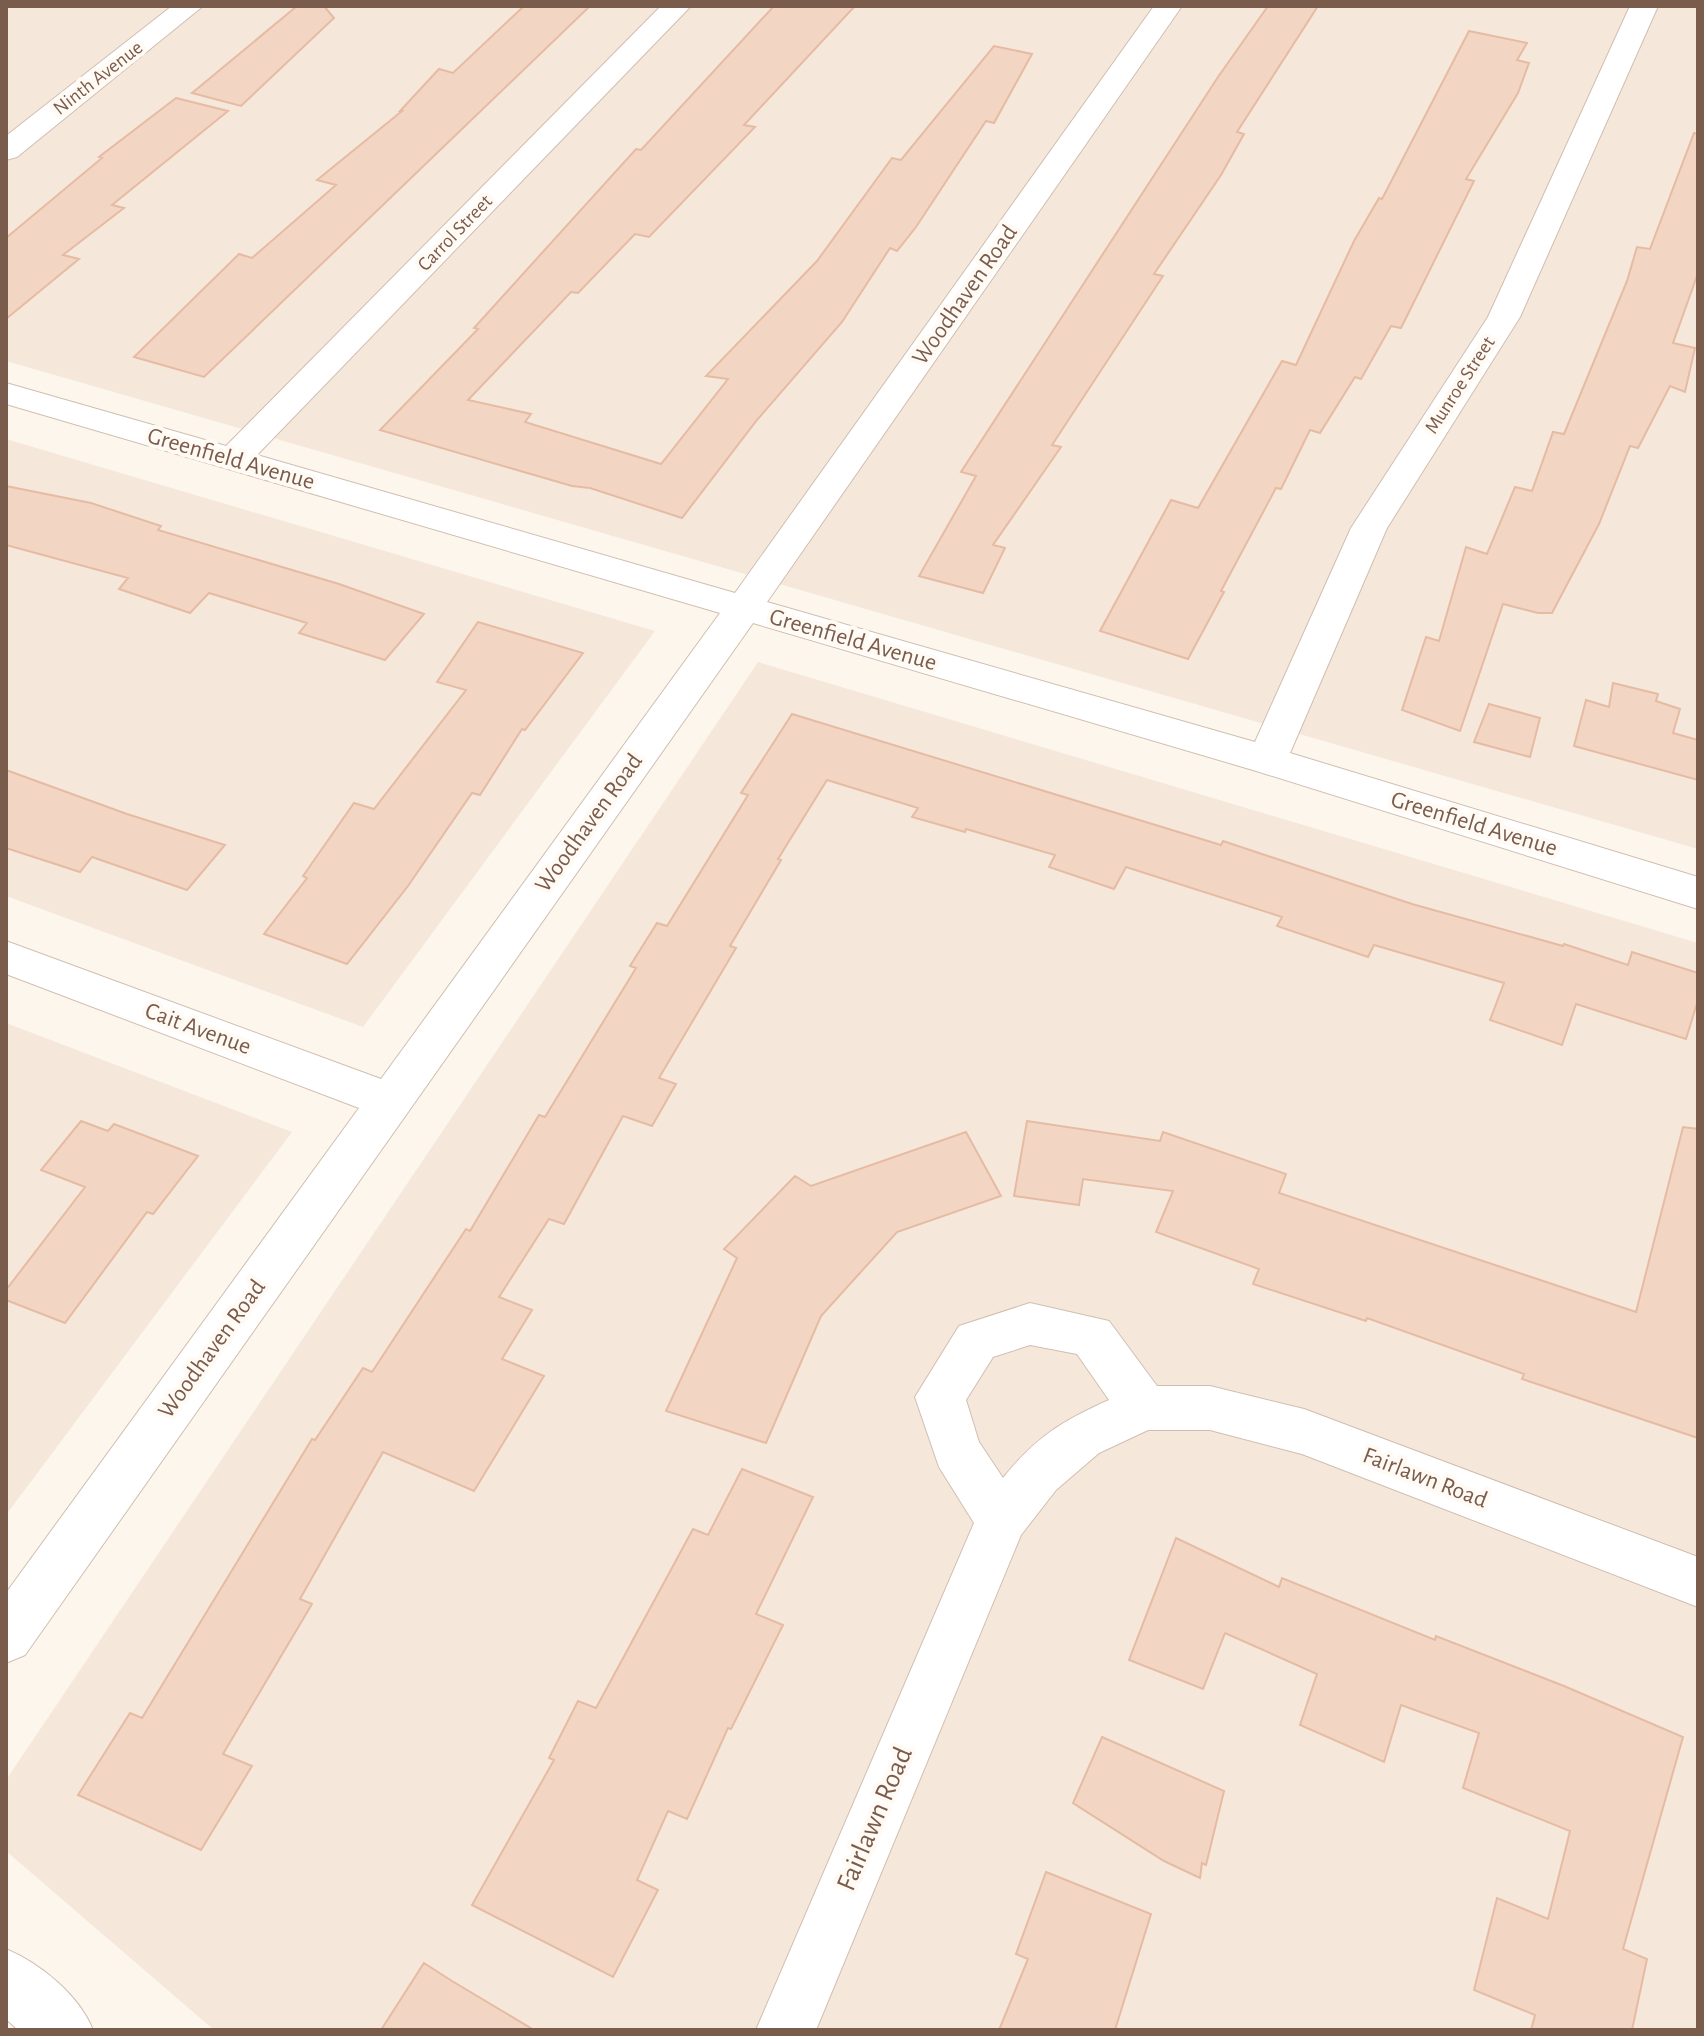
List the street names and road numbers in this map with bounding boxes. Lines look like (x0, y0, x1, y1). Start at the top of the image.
street label: Ninth Avenue (50, 37, 146, 119)
street label: Carrol Street (414, 191, 496, 275)
street label: Woodhaven Road (908, 221, 1022, 369)
street label: Munroe Street (1421, 332, 1499, 437)
street label: Greenfield Avenue (145, 424, 317, 494)
street label: Greenfield Avenue (767, 605, 939, 675)
street label: Woodhaven Road (531, 749, 647, 897)
street label: Greenfield Avenue (1388, 787, 1560, 861)
street label: Cait Avenue (142, 999, 254, 1059)
street label: Woodhaven Road (154, 1275, 270, 1423)
street label: Fairlawn Road (1359, 1443, 1491, 1513)
street label: Fairlawn Road (832, 1743, 918, 1895)

